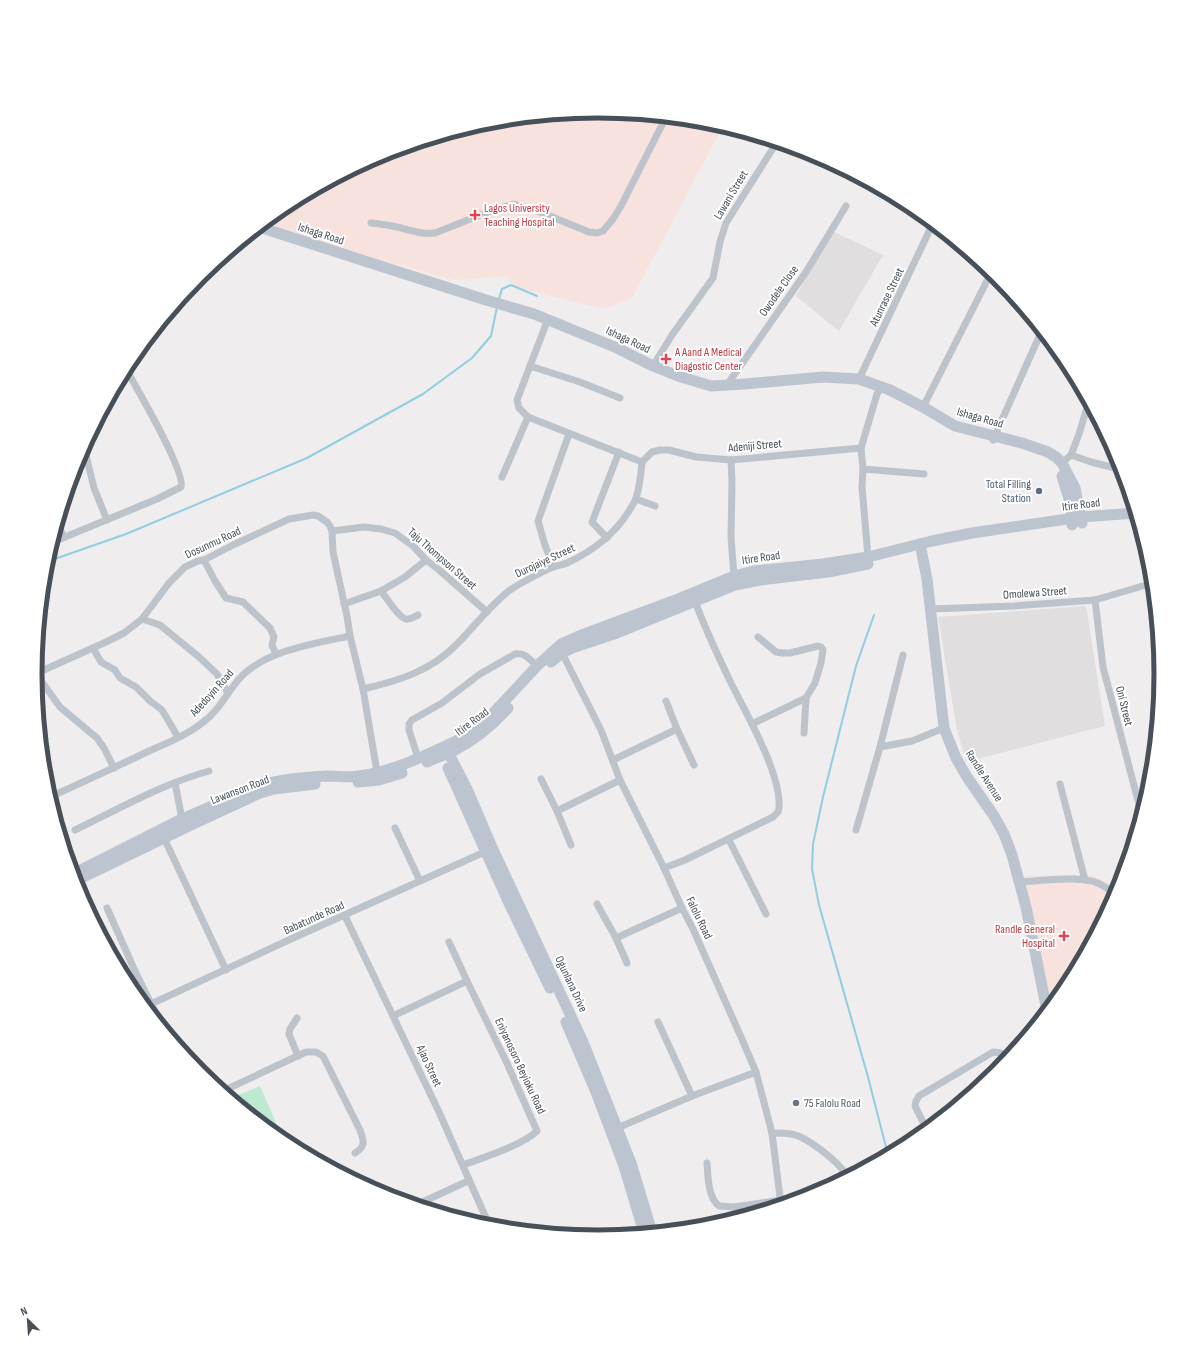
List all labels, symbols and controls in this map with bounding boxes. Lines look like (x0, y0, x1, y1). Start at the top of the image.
street label: Lawani Street (710, 167, 752, 222)
place label: Lagos University Teaching Hospital (484, 201, 555, 230)
marker: Lagos University Teaching Hospital (469, 209, 481, 221)
street label: Ishaga Road (296, 220, 346, 248)
street label: Owodele Close (756, 263, 802, 319)
street label: Atunrase Street (866, 265, 908, 330)
street label: Ishaga Road (603, 323, 653, 357)
place label: A Aand A Medical Diagostic Center (674, 345, 743, 374)
marker: A Aand A Medical Diagostic Center (660, 353, 672, 365)
street label: Ishaga Road (955, 404, 1005, 432)
street label: Adeniji Street (727, 436, 783, 456)
place label: Total Filling Station (986, 477, 1031, 506)
marker: Total Filling Station (1034, 486, 1044, 496)
street label: Itire Road (1061, 495, 1101, 515)
street label: Dosunmu Road (183, 524, 243, 562)
street label: Taju Thompson Street (404, 525, 480, 593)
street label: Durojaiye Street (512, 540, 578, 581)
street label: Itire Road (741, 548, 781, 568)
street label: Omolewa Street (1003, 583, 1068, 603)
street label: Adedoyin Road (186, 666, 237, 721)
street label: Oni Street (1112, 685, 1136, 728)
street label: Itire Road (452, 704, 492, 740)
street label: Randle Avenue (962, 747, 1006, 805)
street label: Lawanson Road (209, 772, 271, 808)
street label: Falolu Road (682, 894, 716, 942)
street label: Babatunde Road (281, 898, 347, 938)
place label: Randle General Hospital (995, 922, 1055, 951)
marker: Randle General Hospital (1058, 930, 1070, 942)
street label: Ogunlana Drive (551, 953, 591, 1015)
street label: Eniyanosoro Beyioku Road (491, 1016, 549, 1116)
street label: Ajao Street (412, 1042, 445, 1090)
place label: 75 Falolu Road (804, 1096, 861, 1111)
marker: 75 Falolu Road (791, 1098, 801, 1108)
north arrow (8, 1300, 48, 1340)
text: N (19, 1304, 30, 1319)

